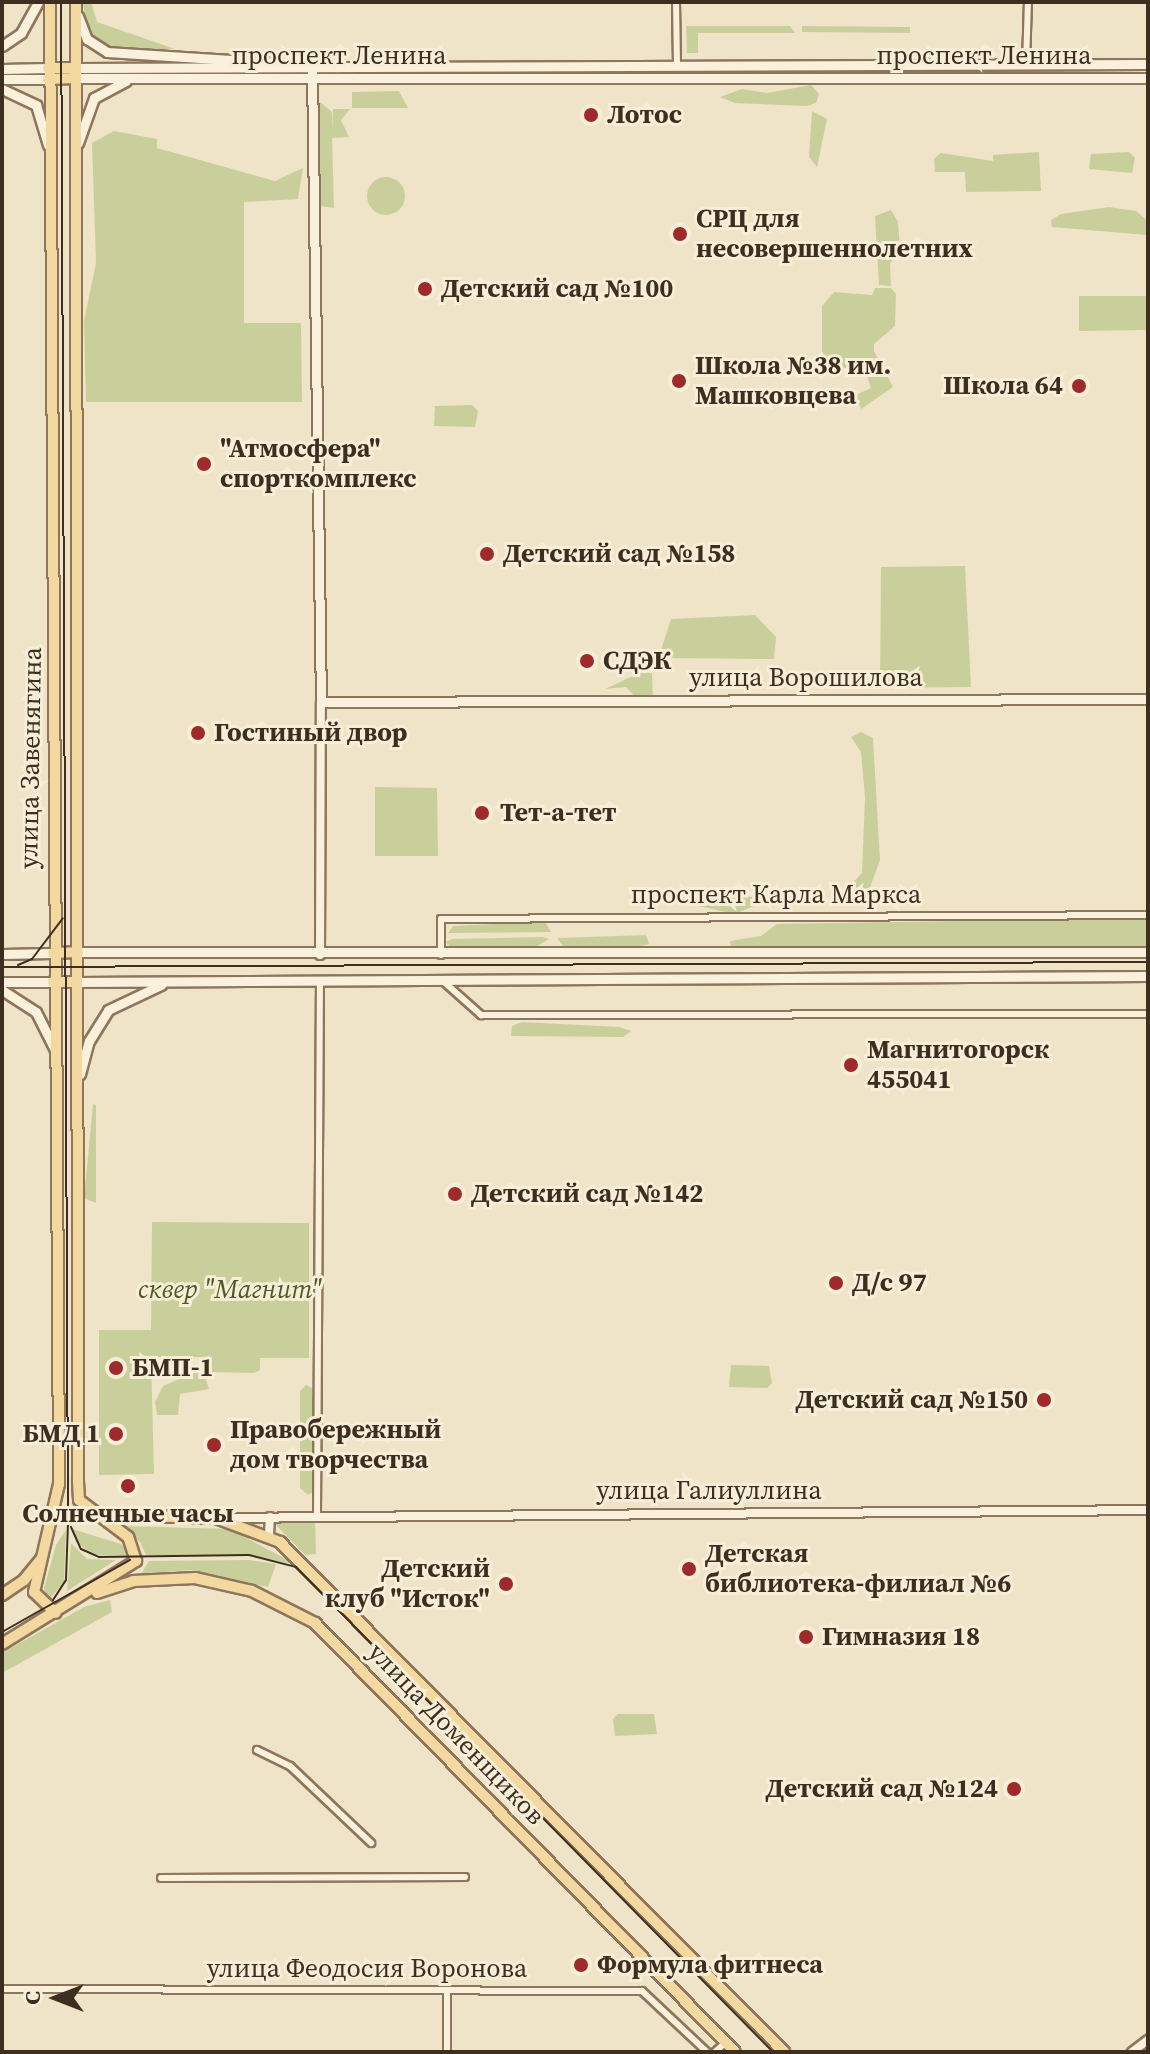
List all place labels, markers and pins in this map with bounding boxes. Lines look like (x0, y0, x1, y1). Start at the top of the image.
place label: Лотос (607, 99, 682, 131)
marker: Лотос (582, 106, 600, 124)
place label: СРЦ для несовершеннолетних (696, 203, 973, 264)
marker: СРЦ для несовершеннолетних (671, 225, 689, 243)
place label: Детский сад №100 (441, 273, 673, 305)
marker: Детский сад №100 (416, 280, 434, 298)
place label: Школа №38 им. Машковцева (695, 350, 891, 412)
place label: Школа 64 (943, 370, 1063, 402)
marker: Школа №38 им. Машковцева (670, 372, 688, 390)
marker: Школа 64 (1070, 377, 1088, 395)
place label: "Атмосфера" спорткомплекс (220, 433, 417, 494)
marker: "Атмосфера" спорткомплекс (195, 455, 213, 473)
place label: Детский сад №158 (503, 538, 735, 570)
marker: Детский сад №158 (478, 545, 496, 563)
place label: СДЭК (603, 645, 671, 677)
marker: СДЭК (578, 652, 596, 670)
place label: Гостиный двор (214, 717, 407, 749)
marker: Гостиный двор (189, 724, 207, 742)
place label: Тет-а-тет (500, 797, 616, 829)
marker: Тет-а-тет (471, 802, 493, 824)
place label: Магнитогорск 455041 (867, 1034, 1049, 1096)
marker: Магнитогорск 455041 (842, 1056, 860, 1074)
place label: Детский сад №142 (471, 1178, 703, 1210)
marker: Детский сад №142 (446, 1185, 464, 1203)
place label: Д/с 97 (852, 1267, 927, 1299)
marker: Д/с 97 (827, 1274, 845, 1292)
place label: БМП-1 (132, 1352, 214, 1384)
marker: БМП-1 (107, 1359, 125, 1377)
place label: Детский сад №150 (796, 1384, 1028, 1416)
marker: Детский сад №150 (1035, 1391, 1053, 1409)
place label: Правобережный дом творчества (230, 1414, 441, 1476)
place label: БМД 1 (23, 1418, 100, 1450)
marker: БМД 1 (107, 1425, 125, 1443)
marker: Правобережный дом творчества (205, 1436, 223, 1454)
marker: Солнечные часы (119, 1477, 137, 1495)
place label: Солнечные часы (22, 1498, 234, 1530)
place label: Детская библиотека-филиал №6 (705, 1538, 1011, 1600)
place label: Детский клуб "Исток" (325, 1553, 490, 1614)
marker: Детская библиотека-филиал №6 (680, 1560, 698, 1578)
marker: Детский клуб "Исток" (497, 1575, 515, 1593)
place label: Гимназия 18 (822, 1621, 980, 1653)
marker: Гимназия 18 (797, 1628, 815, 1646)
place label: Детский сад №124 (766, 1773, 998, 1805)
marker: Детский сад №124 (1005, 1780, 1023, 1798)
place label: Формула фитнеса (597, 1949, 823, 1981)
marker: Формула фитнеса (572, 1956, 590, 1974)

